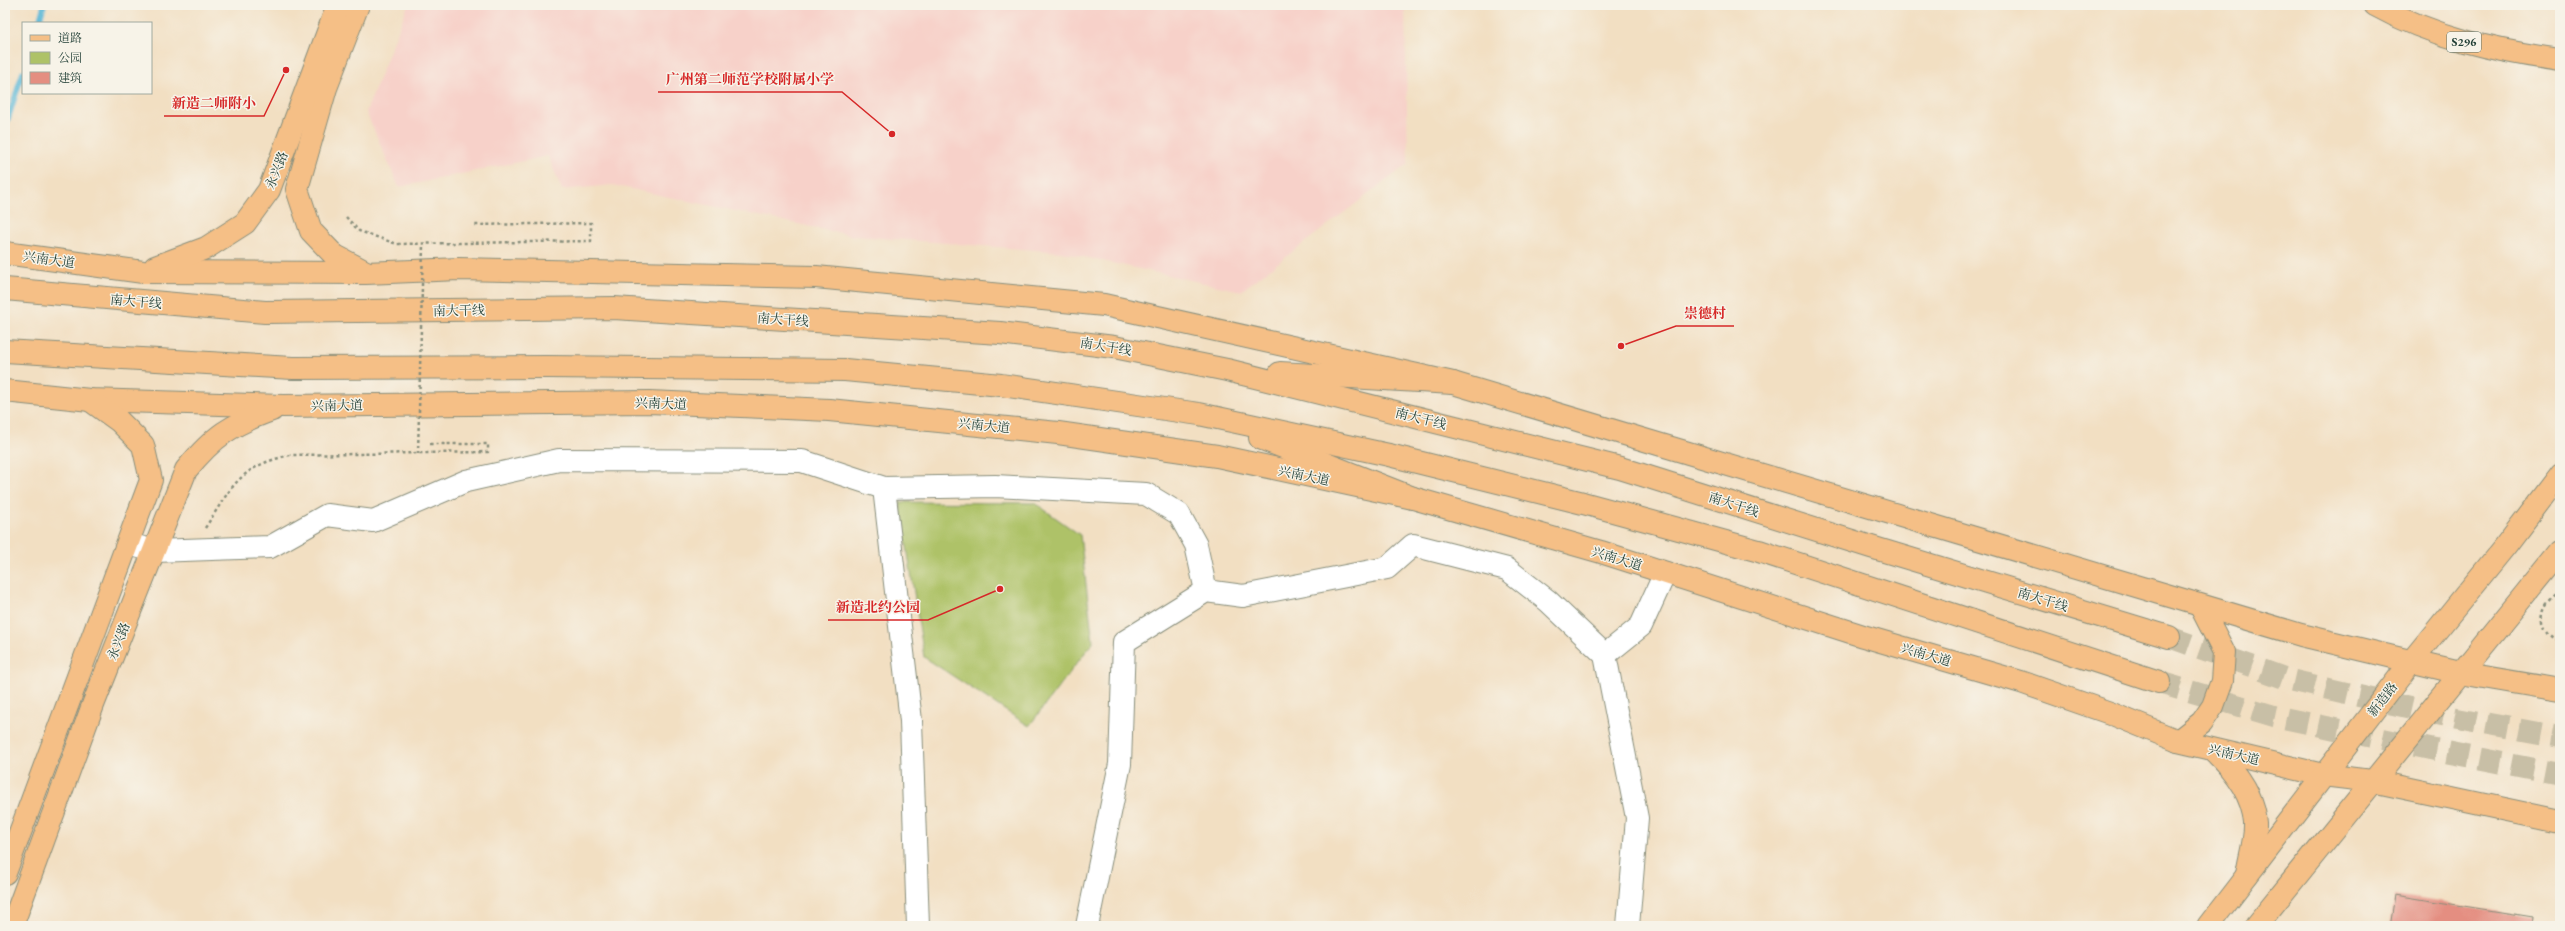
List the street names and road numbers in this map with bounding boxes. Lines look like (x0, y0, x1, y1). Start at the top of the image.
road number: S296 (2447, 32, 2481, 52)
street label: 永兴路 (261, 149, 292, 191)
street label: 兴南大道 (22, 247, 76, 272)
street label: 南大干线 (109, 291, 163, 312)
street label: 南大干线 (433, 302, 485, 319)
street label: 南大干线 (756, 309, 810, 330)
street label: 南大干线 (1079, 334, 1133, 359)
street label: 兴南大道 (635, 394, 687, 413)
street label: 兴南大道 (311, 397, 363, 414)
street label: 南大干线 (1394, 404, 1448, 433)
street label: 兴南大道 (957, 414, 1011, 437)
street label: 兴南大道 (1277, 462, 1331, 489)
street label: 南大干线 (1706, 488, 1761, 521)
street label: 兴南大道 (1589, 543, 1644, 574)
street label: 南大干线 (2015, 584, 2070, 615)
street label: 永兴路 (103, 620, 134, 662)
street label: 兴南大道 (1899, 639, 1953, 670)
street label: 新造路 (2364, 679, 2401, 720)
street label: 兴南大道 (2207, 740, 2261, 769)

